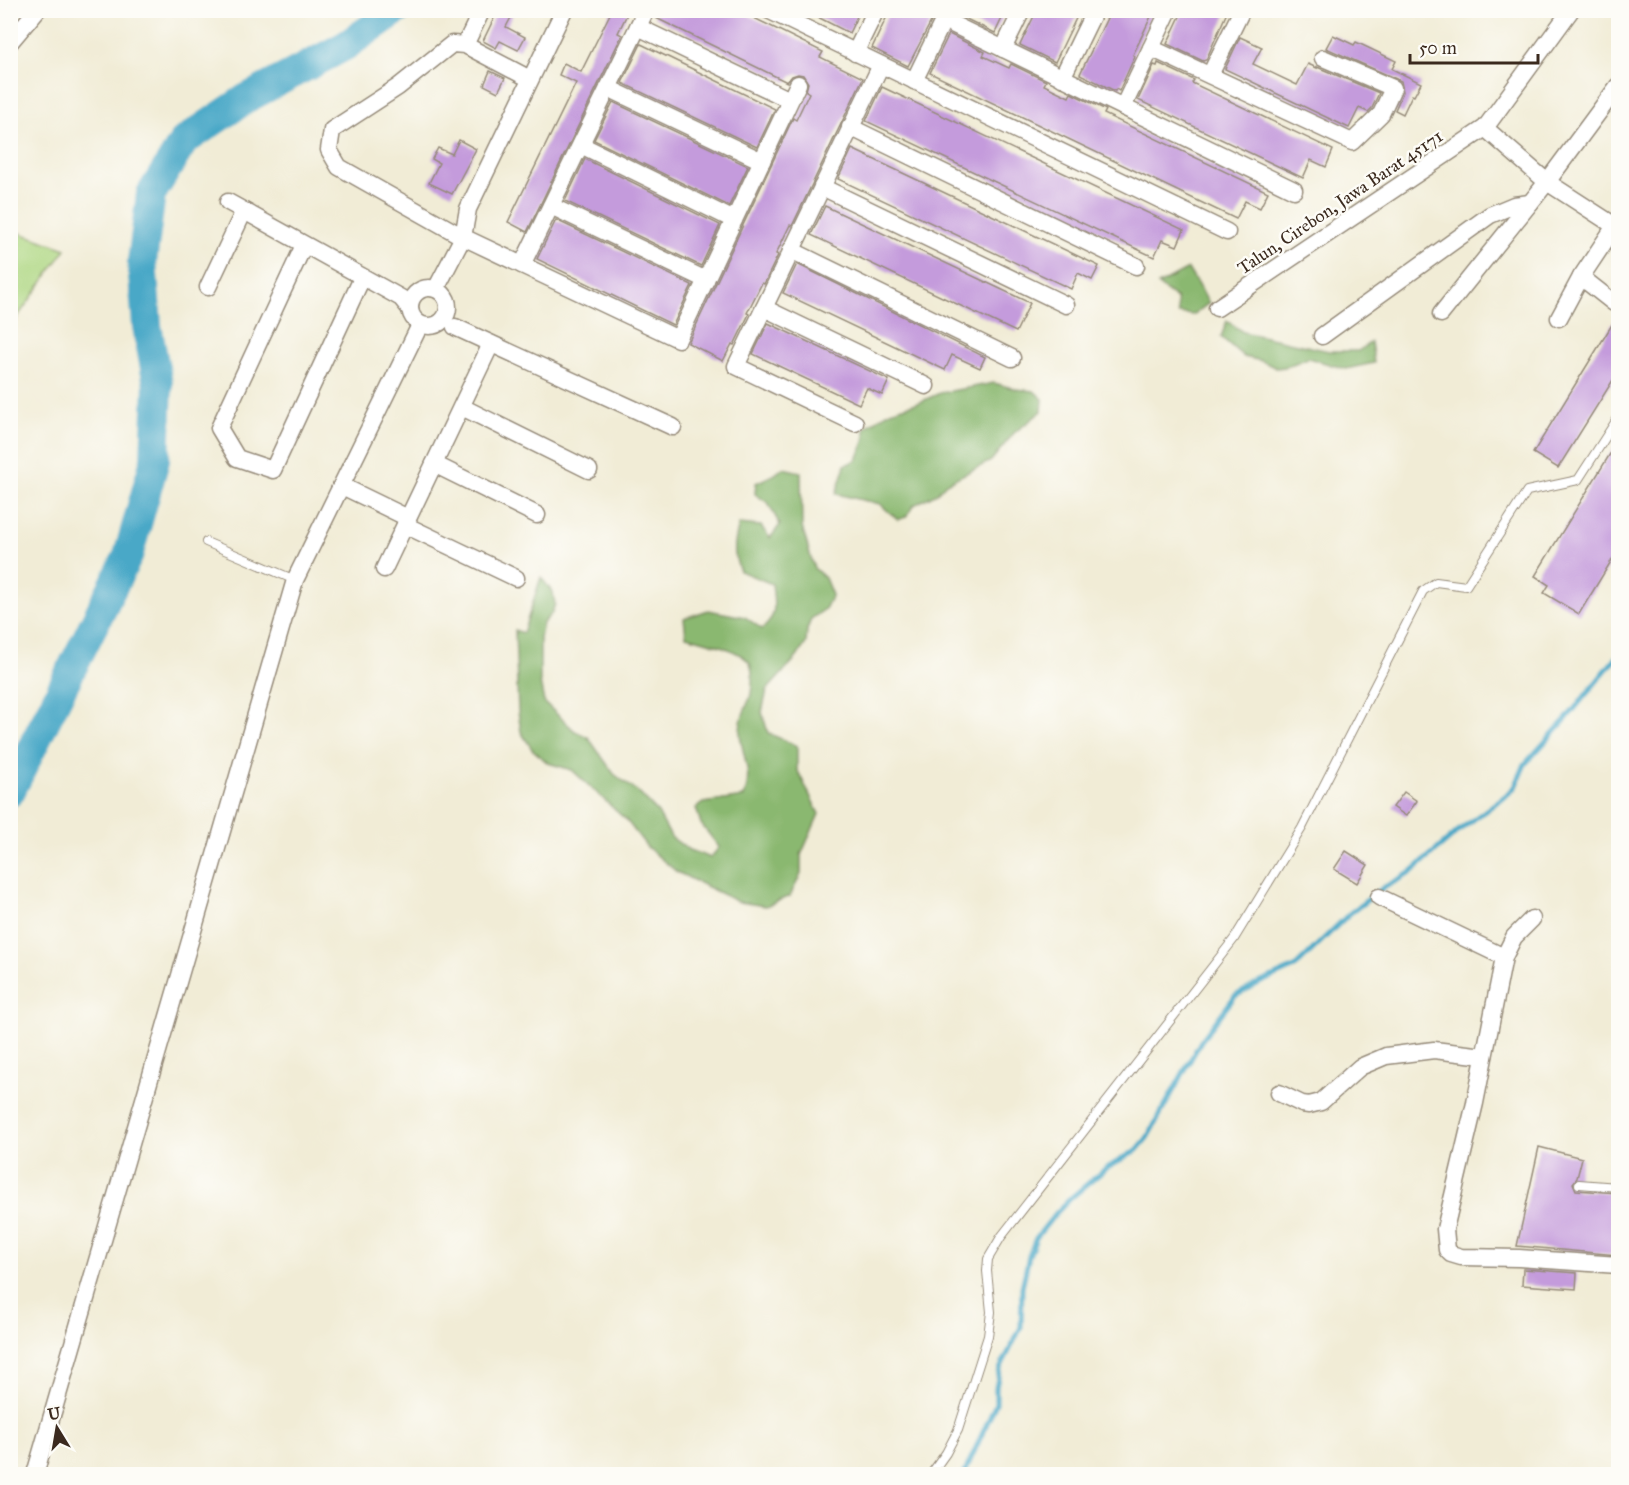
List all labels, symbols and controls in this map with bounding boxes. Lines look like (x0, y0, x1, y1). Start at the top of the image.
scale bar (1410, 27, 1538, 65)
text: 50 m (1419, 37, 1457, 59)
street label: Talun, Cirebon, Jawa Barat 45171 (1233, 125, 1447, 280)
north arrow (27, 1398, 87, 1458)
text: U (46, 1403, 63, 1424)

